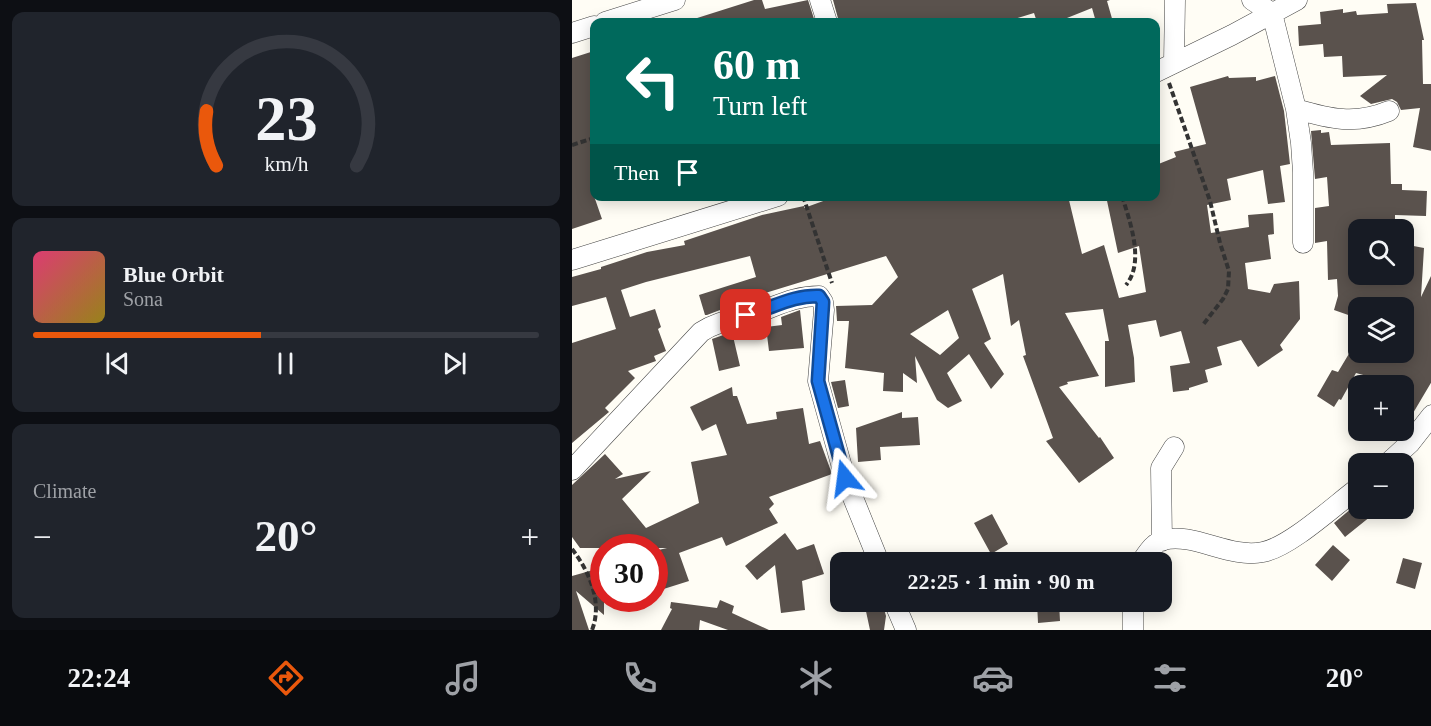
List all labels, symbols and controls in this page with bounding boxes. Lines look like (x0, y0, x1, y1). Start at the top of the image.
icon: left (614, 42, 692, 120)
text: 60 m (713, 42, 801, 88)
text: 23 (255, 84, 317, 153)
text: Turn left (713, 91, 807, 121)
text: km/h (264, 152, 308, 176)
icon: arrive (671, 156, 704, 189)
text: Then (614, 160, 659, 185)
map controls (1348, 219, 1414, 519)
button: search (1348, 219, 1414, 285)
text: Blue Orbit (123, 262, 224, 287)
text: Sona (123, 288, 163, 310)
pin (720, 289, 771, 340)
button: layers (1348, 297, 1414, 363)
icon: arrive (729, 298, 762, 331)
icon: previous (101, 347, 134, 380)
icon: pause (269, 347, 302, 380)
icon: next (438, 347, 471, 380)
button: + (1348, 375, 1414, 441)
position arrow (813, 446, 877, 510)
button: − (1348, 453, 1414, 519)
text: Climate (33, 480, 96, 502)
text: 20° (255, 511, 318, 561)
text: − (33, 519, 52, 555)
text: + (520, 519, 539, 555)
speed limit sign: 30 (590, 534, 668, 612)
text: 22:25 · 1 min · 90 m (908, 569, 1095, 594)
icon: directions (265, 657, 307, 699)
icon: music (442, 657, 484, 699)
icon: phone (619, 657, 661, 699)
icon: climate (795, 657, 837, 699)
icon: car (972, 657, 1014, 699)
icon: filters (1149, 657, 1191, 699)
text: 22:24 (67, 663, 130, 693)
text: 20° (1326, 663, 1364, 693)

